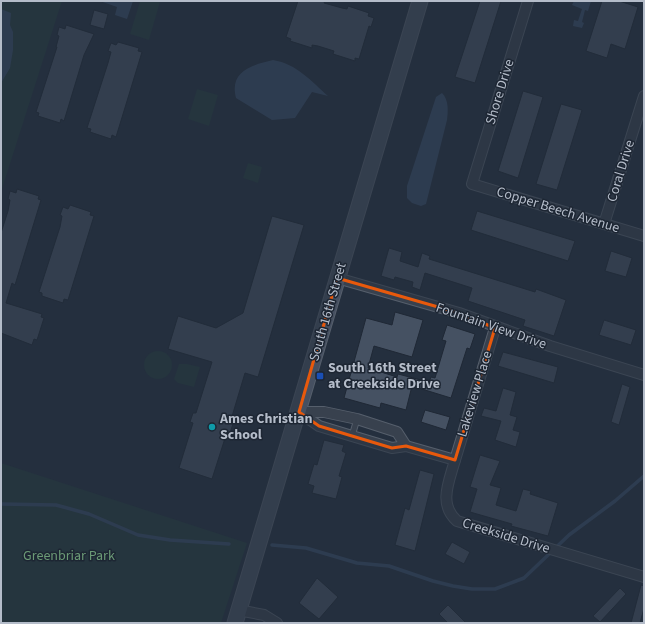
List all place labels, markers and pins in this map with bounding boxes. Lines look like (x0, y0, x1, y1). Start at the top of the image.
place label: South 16th Street at Creekside Drive (328, 358, 440, 394)
marker: South 16th Street at Creekside Drive (315, 371, 325, 381)
place label: Ames Christian School (219, 409, 312, 445)
marker: Ames Christian School (207, 422, 217, 432)

